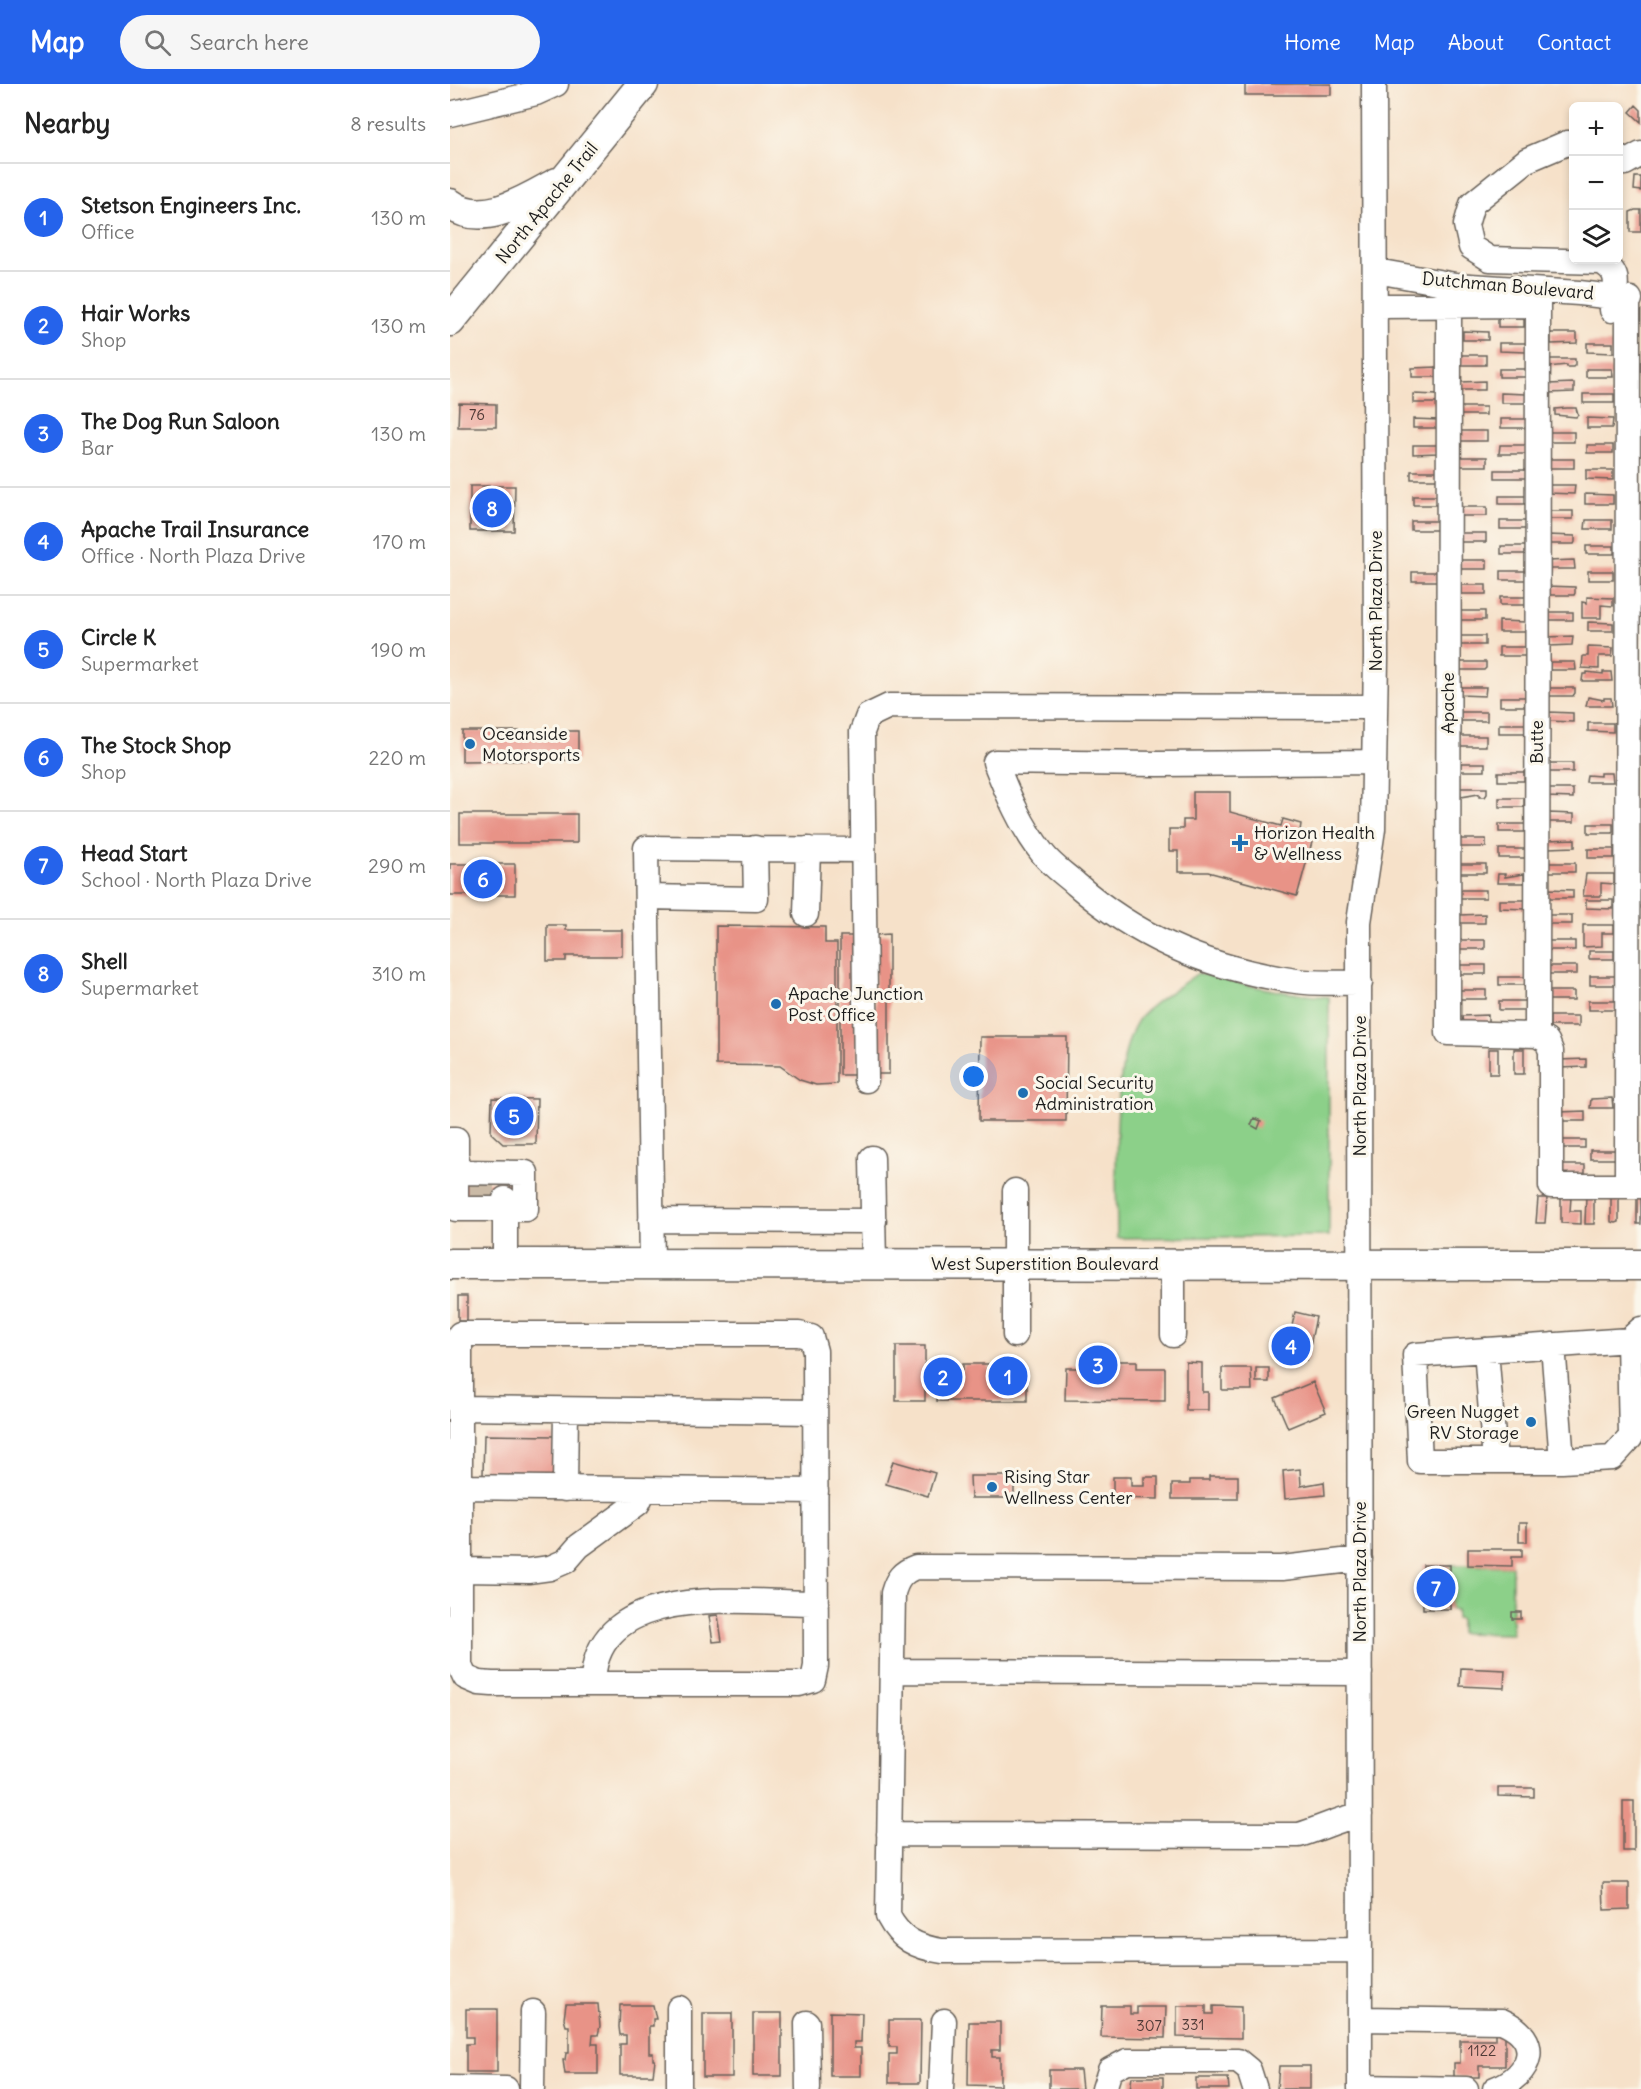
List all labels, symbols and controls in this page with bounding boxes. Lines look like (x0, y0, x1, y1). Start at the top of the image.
search box (120, 15, 540, 69)
text: Map (30, 24, 84, 60)
icon: search (141, 26, 174, 59)
text: Search here (189, 28, 309, 56)
text: Home (1284, 29, 1341, 56)
text: Map (1374, 29, 1415, 56)
text: About (1448, 29, 1504, 56)
text: Contact (1537, 29, 1611, 56)
map controls (1569, 102, 1623, 264)
button: + (1569, 102, 1623, 156)
text: Nearby (24, 107, 110, 140)
text: 8 results (350, 111, 426, 136)
street label: North Apache Trail (491, 137, 603, 268)
button: − (1569, 156, 1623, 210)
text: Stetson Engineers Inc. (81, 191, 301, 219)
text: 1 (40, 205, 47, 230)
text: 130 m (371, 205, 426, 230)
button: layers (1569, 210, 1623, 264)
text: Office (81, 219, 135, 244)
street label: Dutchman Boulevard (1421, 267, 1595, 305)
text: Hair Works (81, 299, 190, 327)
text: 2 (38, 313, 49, 338)
text: 130 m (371, 313, 426, 338)
text: Shop (81, 327, 126, 352)
house number: 76 (469, 405, 485, 424)
text: The Dog Run Saloon (81, 407, 280, 435)
text: 3 (38, 421, 49, 446)
text: 130 m (371, 421, 426, 446)
text: Bar (81, 435, 114, 460)
pin: 8 (472, 486, 512, 530)
text: Apache Trail Insurance (81, 515, 309, 543)
text: 4 (38, 529, 49, 554)
text: 170 m (373, 529, 426, 554)
street label: North Plaza Drive (1364, 530, 1387, 672)
text: Office · North Plaza Drive (81, 543, 306, 568)
text: Circle K (81, 623, 156, 651)
text: 5 (38, 637, 49, 662)
text: 190 m (371, 637, 426, 662)
text: Supermarket (81, 651, 199, 676)
street label: Apache (1436, 672, 1459, 734)
street label: Butte (1525, 720, 1548, 764)
place label: Oceanside Motorsports (482, 722, 580, 766)
text: The Stock Shop (81, 731, 231, 759)
marker: Oceanside Motorsports (463, 737, 477, 751)
text: 6 (38, 745, 49, 770)
text: 220 m (369, 745, 426, 770)
text: Shop (81, 759, 126, 784)
place label: Horizon Health & Wellness (1254, 821, 1375, 865)
marker: Horizon Health & Wellness (1231, 834, 1249, 852)
text: Head Start (81, 839, 187, 867)
text: 7 (39, 853, 48, 878)
text: 290 m (368, 853, 426, 878)
pin: 6 (464, 856, 502, 902)
text: School · North Plaza Drive (81, 867, 312, 892)
text: Shell (81, 947, 128, 975)
text: 8 (38, 961, 49, 986)
text: 310 m (371, 961, 426, 986)
text: Supermarket (81, 975, 199, 1000)
place label: Apache Junction Post Office (788, 982, 923, 1026)
marker: Apache Junction Post Office (769, 997, 783, 1011)
street label: North Plaza Drive (1348, 1015, 1371, 1157)
your location (959, 1062, 988, 1091)
place label: Social Security Administration (1035, 1071, 1154, 1115)
marker: Social Security Administration (1016, 1086, 1030, 1100)
pin: 5 (494, 1094, 534, 1138)
street label: West Superstition Boulevard (931, 1252, 1159, 1275)
pin: 4 (1272, 1324, 1310, 1368)
pin: 3 (1078, 1342, 1118, 1388)
pin: 2 (924, 1354, 962, 1400)
pin: 1 (988, 1354, 1028, 1398)
place label: Green Nugget RV Storage (1406, 1400, 1519, 1444)
marker: Green Nugget RV Storage (1524, 1415, 1538, 1429)
place label: Rising Star Wellness Center (1004, 1465, 1133, 1509)
marker: Rising Star Wellness Center (985, 1480, 999, 1494)
street label: North Plaza Drive (1348, 1501, 1371, 1643)
pin: 7 (1416, 1566, 1456, 1610)
house number: 331 (1182, 2015, 1204, 2034)
house number: 307 (1136, 2016, 1162, 2035)
house number: 1122 (1468, 2041, 1496, 2060)

